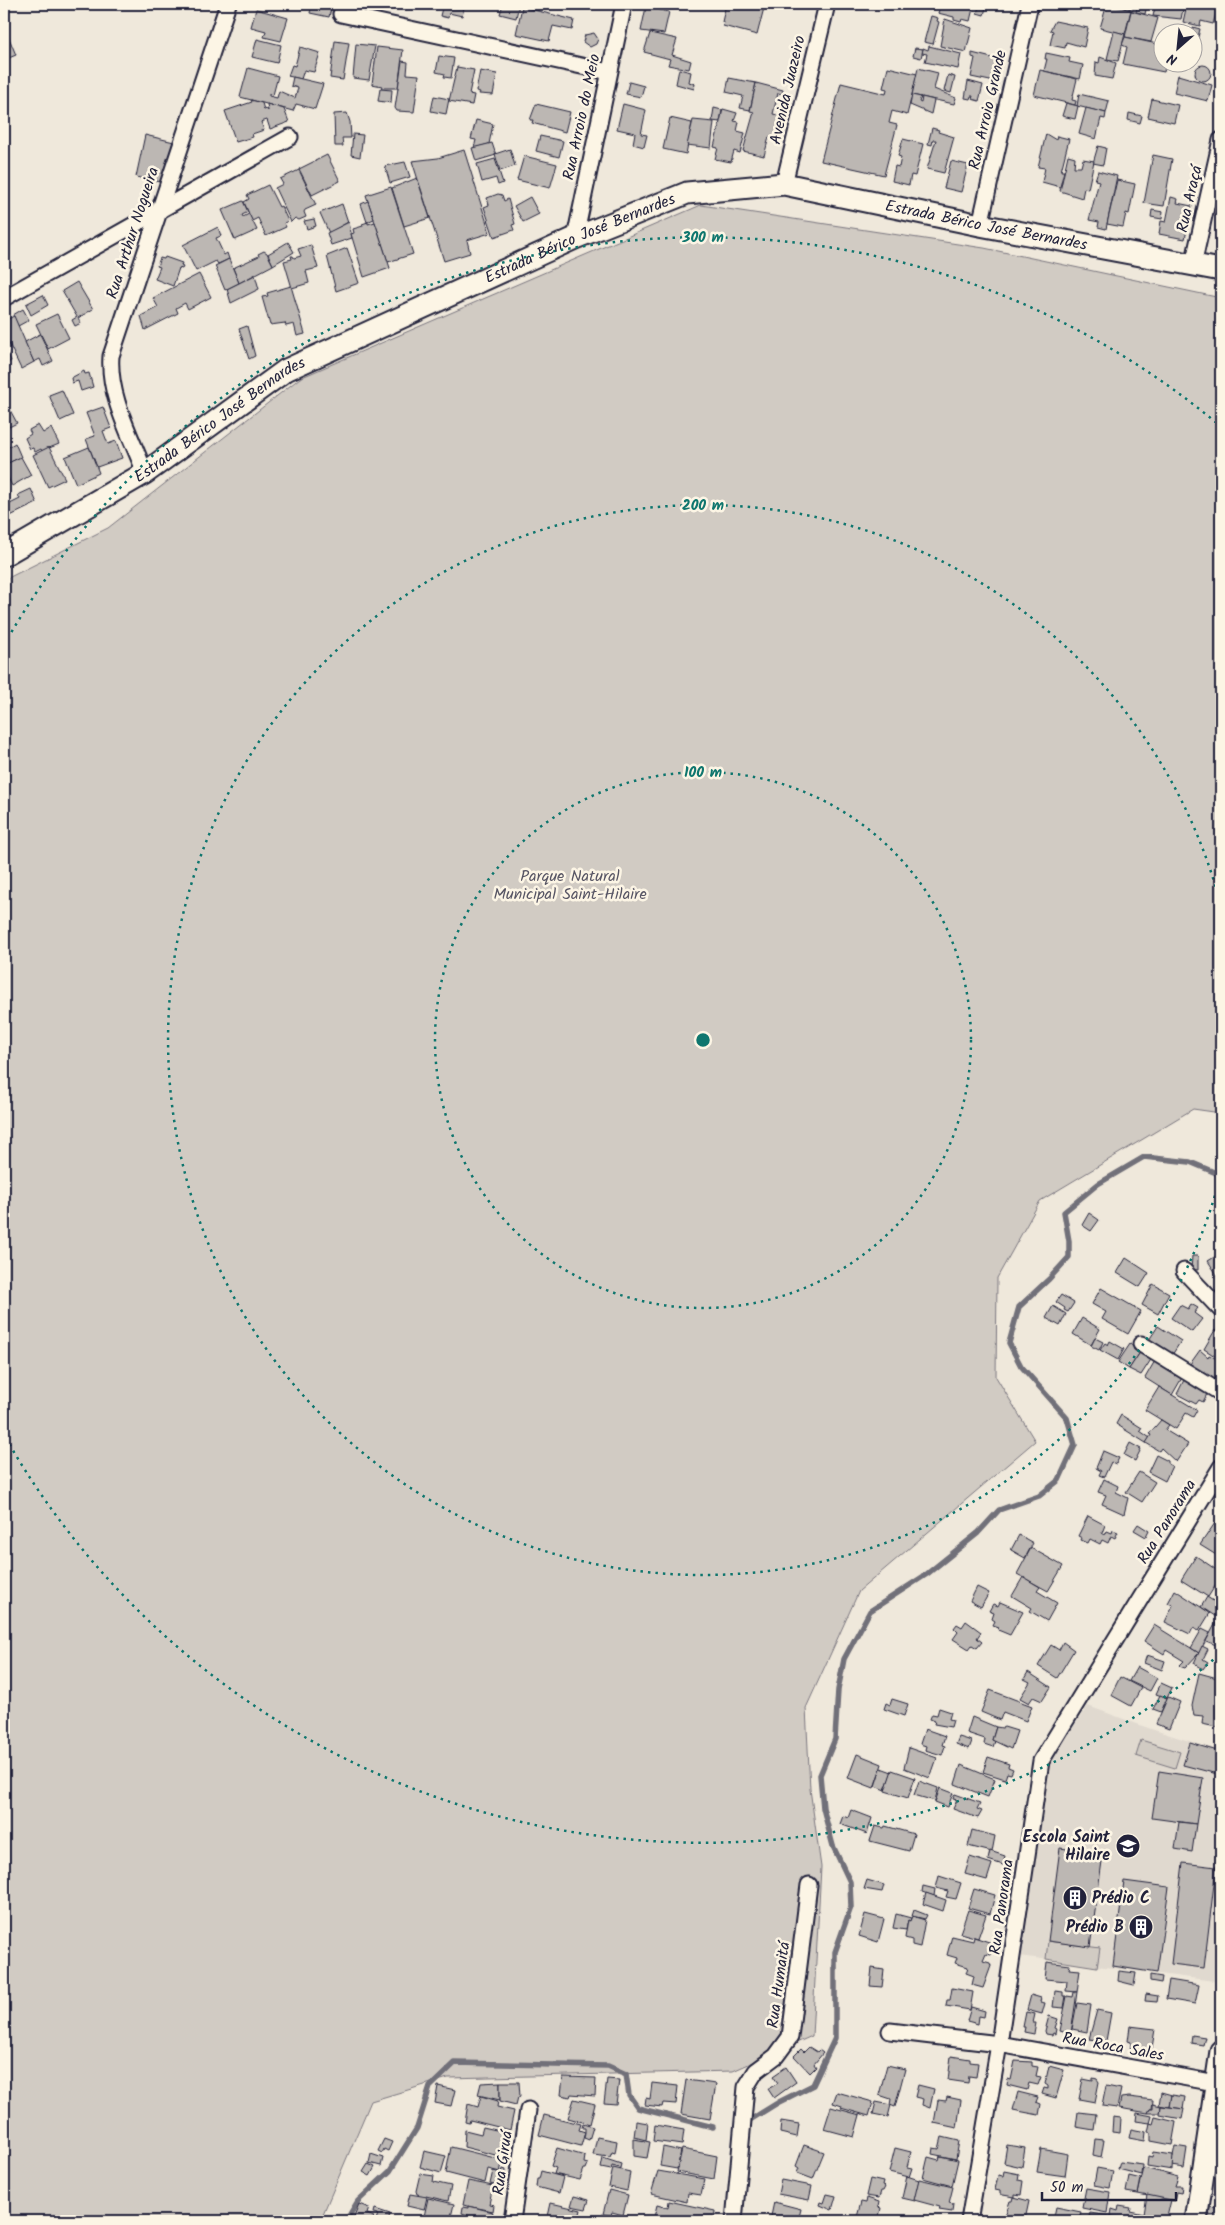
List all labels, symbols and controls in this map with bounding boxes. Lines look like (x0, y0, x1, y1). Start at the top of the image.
north arrow (1152, 22, 1202, 72)
street label: Avenida Juazeiro (763, 33, 813, 147)
text: N (1163, 47, 1181, 71)
street label: Rua Arroio Grande (962, 48, 1014, 172)
street label: Rua Arroio do Meio (556, 52, 608, 182)
street label: Rua Araçá (1170, 162, 1210, 235)
street label: Rua Arthur Nogueira (100, 164, 166, 302)
street label: Estrada Bérico José Bernardes (481, 186, 679, 290)
street label: Estrada Bérico José Bernardes (883, 193, 1089, 257)
text: 300 m (681, 226, 724, 250)
street label: Estrada Bérico José Bernardes (129, 350, 309, 489)
text: 200 m (682, 494, 724, 518)
text: 100 m (684, 761, 722, 785)
park label: Parque Natural Municipal Saint-Hilaire (493, 864, 647, 907)
centre of rings (694, 1031, 712, 1049)
street label: Rua Panorama (1131, 1475, 1203, 1569)
place label: Escola Saint Hilaire (1023, 1825, 1111, 1868)
school or university icon: Escola Saint Hilaire (1115, 1833, 1141, 1859)
street label: Rua Panorama (983, 1858, 1021, 1956)
building icon: Prédio C (1062, 1885, 1088, 1911)
place label: Prédio C (1092, 1886, 1150, 1911)
building icon: Prédio B (1128, 1914, 1154, 1940)
place label: Prédio B (1066, 1915, 1124, 1940)
street label: Rua Humaitá (761, 1939, 798, 2030)
street label: Rua Roca Sales (1060, 2026, 1166, 2068)
street label: Rua Giruá (486, 2128, 520, 2197)
scale bar (1042, 2170, 1176, 2202)
text: 50 m (1050, 2176, 1084, 2200)

